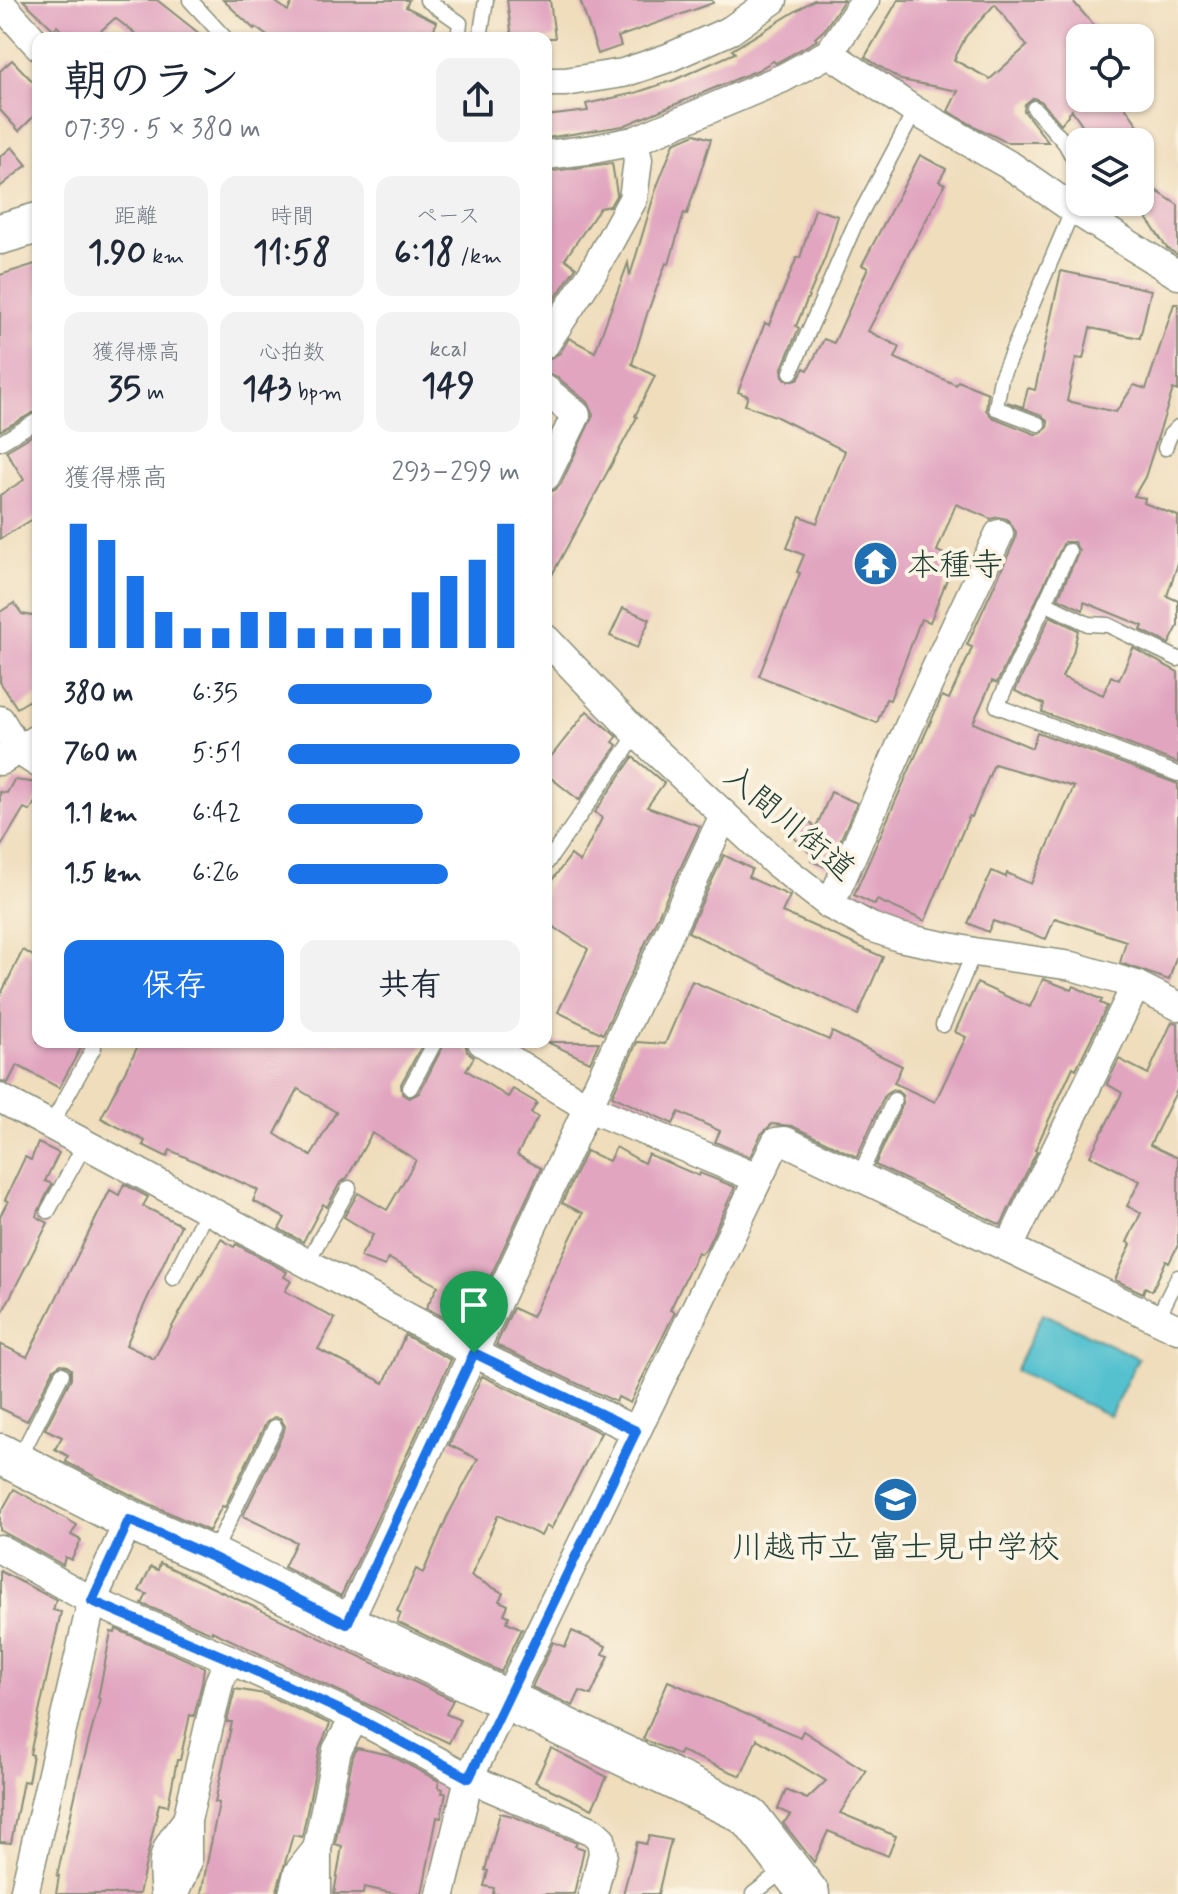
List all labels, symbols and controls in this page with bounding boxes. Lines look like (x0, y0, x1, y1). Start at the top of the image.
map controls (1066, 24, 1154, 216)
button: locate (1066, 24, 1154, 112)
text: 朝のラン (64, 54, 240, 112)
button: share (436, 58, 520, 142)
text: 07:39 · 5 × 380 m (64, 113, 261, 147)
button: layers (1066, 128, 1154, 216)
text: 距離 (114, 203, 158, 231)
text: 時間 (270, 203, 314, 231)
text: ペース (416, 203, 480, 231)
text: 1.90 (88, 231, 146, 276)
text: 11:58 (253, 231, 331, 276)
text: 6:18 (394, 231, 454, 276)
text: km (146, 243, 184, 271)
text: /km (454, 243, 502, 271)
text: kcal (430, 336, 466, 364)
text: 獲得標高 (92, 339, 180, 367)
text: 心拍数 (259, 339, 325, 367)
text: 149 (421, 364, 475, 409)
text: 35 (108, 367, 141, 412)
text: 143 (242, 367, 292, 412)
text: m (141, 379, 164, 407)
text: bpm (292, 379, 342, 407)
text: 293–299 m (392, 456, 520, 490)
text: 獲得標高 (64, 462, 168, 496)
temple icon: 本種寺 (852, 540, 900, 588)
place label: 本種寺 (907, 545, 1003, 587)
text: 380 m (64, 677, 133, 711)
text: 6:35 (192, 677, 238, 711)
text: 760 m (64, 737, 138, 771)
text: 5:51 (192, 737, 241, 771)
street label: 入間川街道 (714, 756, 864, 891)
text: 1.1 km (64, 797, 138, 831)
text: 6:42 (192, 797, 241, 831)
text: 1.5 km (64, 857, 142, 891)
text: 6:26 (192, 857, 239, 891)
button: 保存 (64, 940, 284, 1032)
button: 共有 (300, 940, 520, 1032)
pin (440, 1271, 508, 1353)
icon: arrive (452, 1283, 496, 1327)
school or university icon: 川越市立 富士見中学校 (872, 1475, 920, 1523)
place label: 川越市立 富士見中学校 (732, 1527, 1060, 1569)

